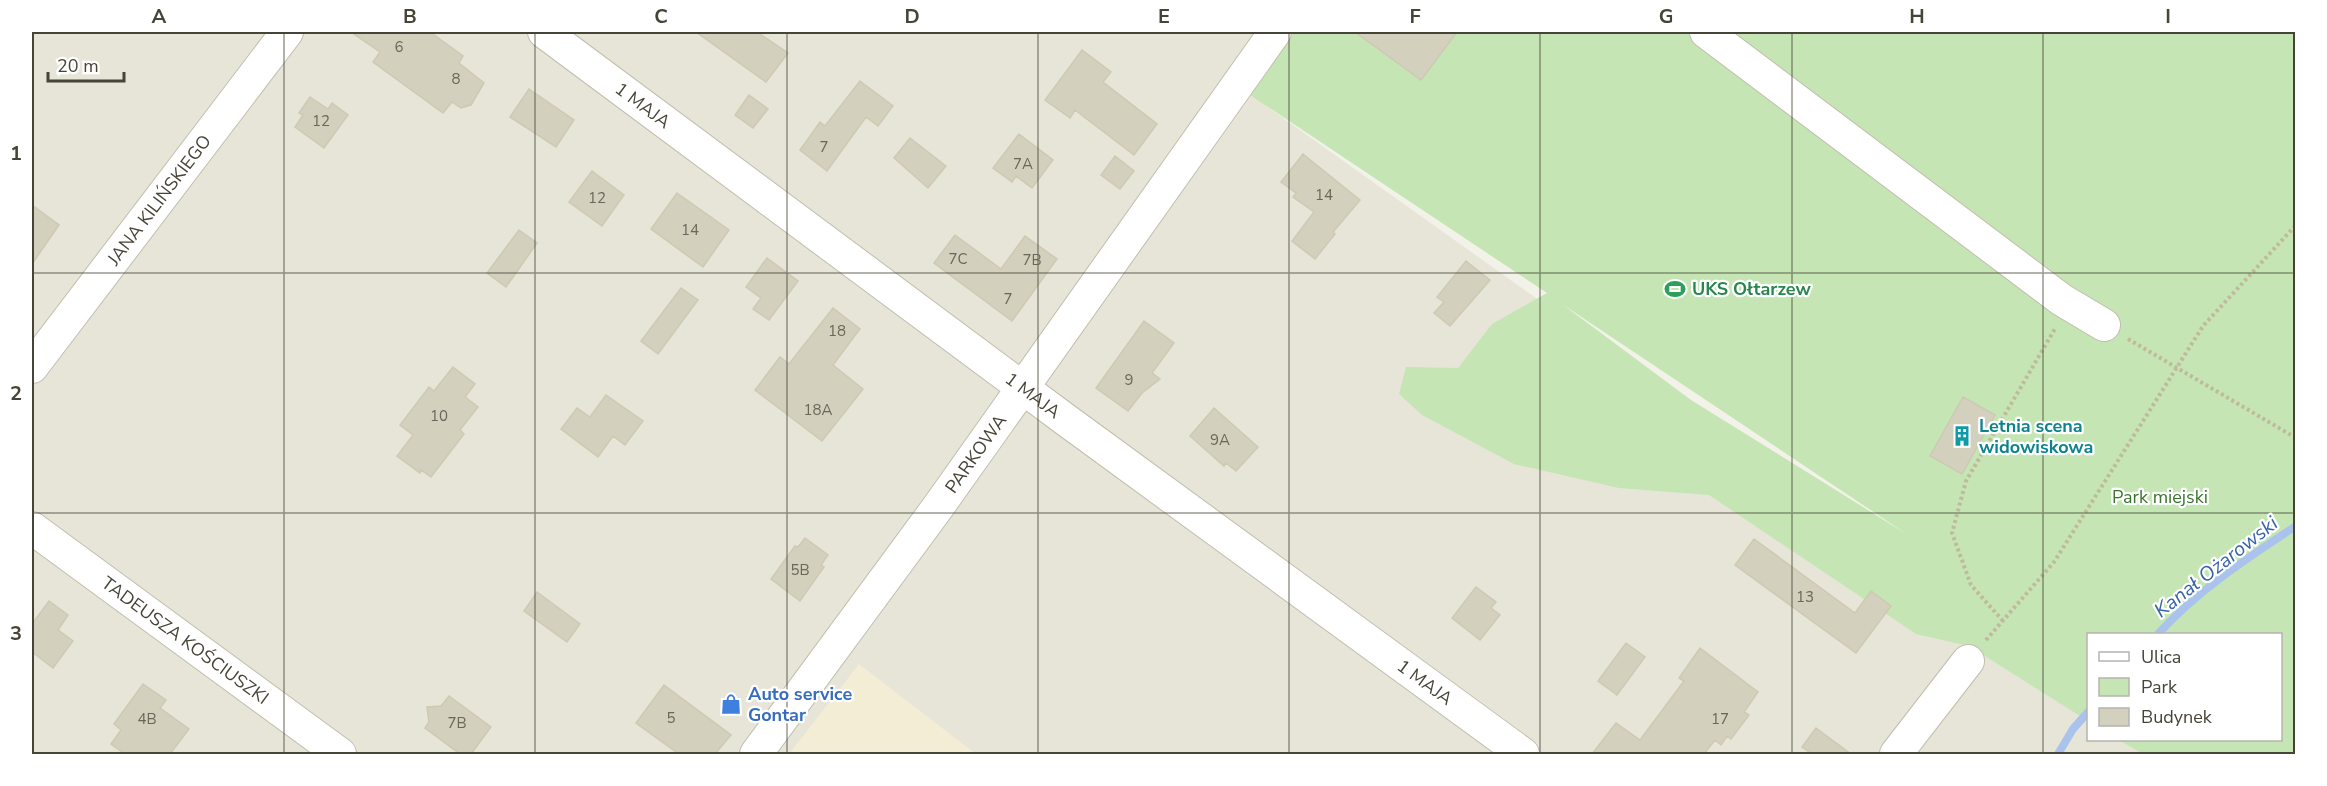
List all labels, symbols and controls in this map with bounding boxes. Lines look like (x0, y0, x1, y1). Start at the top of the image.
text: A (152, 3, 167, 30)
text: B (403, 3, 417, 30)
text: C (654, 3, 668, 30)
text: D (904, 3, 920, 30)
text: E (1158, 3, 1170, 30)
text: F (1409, 3, 1421, 30)
text: G (1659, 3, 1673, 30)
text: H (1909, 3, 1925, 30)
text: I (2165, 3, 2171, 30)
house number: 6 (394, 37, 404, 57)
scale bar (48, 45, 124, 83)
text: 20 m (57, 54, 99, 78)
house number: 8 (451, 69, 461, 89)
street label: 1 MAJA (610, 77, 675, 134)
house number: 12 (312, 111, 330, 131)
street label: JANA KILIŃSKIEGO (101, 130, 217, 271)
house number: 7 (819, 137, 829, 157)
text: 1 (10, 140, 22, 167)
house number: 7A (1013, 154, 1033, 174)
house number: 14 (1315, 185, 1333, 205)
house number: 12 (588, 188, 606, 208)
house number: 14 (681, 220, 699, 240)
house number: 7C (948, 249, 968, 269)
house number: 7B (1022, 250, 1042, 270)
sports icon: UKS Ołtarzew (1663, 277, 1687, 301)
place label: UKS Ołtarzew (1692, 277, 1811, 301)
house number: 7 (1003, 289, 1013, 309)
house number: 18 (828, 321, 846, 341)
street label: 1 MAJA (1000, 367, 1065, 424)
house number: 9 (1124, 370, 1134, 390)
text: 2 (10, 380, 22, 407)
house number: 18A (804, 400, 833, 420)
house number: 10 (430, 406, 448, 426)
street label: PARKOWA (939, 410, 1012, 498)
place label: Letnia scena widowiskowa (1979, 414, 2093, 459)
building icon: Letnia scena widowiskowa (1950, 424, 1974, 448)
house number: 9A (1210, 430, 1230, 450)
park label: Park miejski (2112, 485, 2208, 509)
water label: Kanał Ożarowski (2149, 510, 2284, 624)
house number: 5B (790, 560, 810, 580)
street label: TADEUSZA KOŚCIUSZKI (97, 571, 274, 710)
house number: 13 (1796, 587, 1814, 607)
text: 3 (10, 620, 22, 647)
legend (2087, 633, 2282, 741)
text: Ulica (2141, 645, 2181, 669)
street label: 1 MAJA (1392, 654, 1458, 711)
text: Park (2141, 675, 2178, 699)
place label: Auto service Gontar (748, 682, 852, 727)
shop icon: Auto service Gontar (719, 692, 743, 716)
text: Budynek (2141, 705, 2213, 729)
house number: 5 (666, 708, 676, 728)
house number: 4B (137, 709, 157, 729)
house number: 17 (1711, 709, 1729, 729)
house number: 7B (447, 713, 467, 733)

